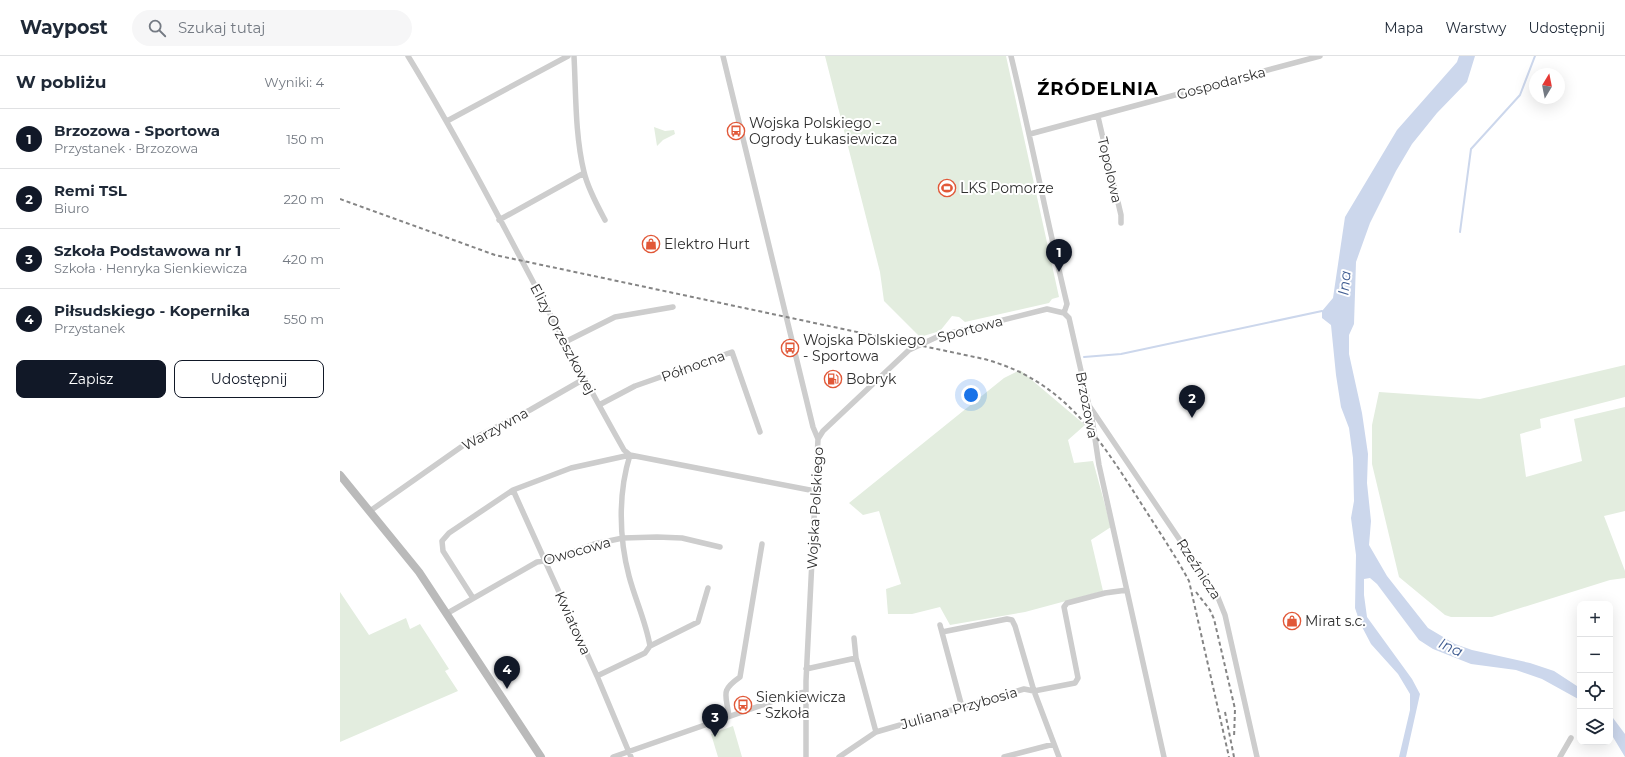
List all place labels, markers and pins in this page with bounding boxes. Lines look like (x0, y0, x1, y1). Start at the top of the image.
place label: Wojska Polskiego - Ogrody Łukasiewicza (749, 114, 898, 148)
bus stop icon: Wojska Polskiego - Ogrody Łukasiewicza (726, 121, 746, 141)
sports icon: LKS Pomorze (937, 178, 957, 198)
place label: LKS Pomorze (960, 179, 1054, 197)
shop icon: Elektro Hurt (641, 234, 661, 254)
place label: Elektro Hurt (664, 235, 750, 253)
pin: 1 (1046, 239, 1072, 272)
place label: Wojska Polskiego - Sportowa (803, 331, 926, 365)
bus stop icon: Wojska Polskiego - Sportowa (780, 338, 800, 358)
fuel station icon: Bobryk (823, 369, 843, 389)
place label: Bobryk (846, 370, 897, 388)
pin: 2 (1179, 385, 1205, 418)
shop icon: Mirat s.c. (1282, 611, 1302, 631)
place label: Mirat s.c. (1305, 612, 1366, 630)
pin: 4 (494, 656, 520, 689)
place label: Sienkiewicza - Szkoła (756, 688, 846, 722)
bus stop icon: Sienkiewicza - Szkoła (733, 695, 753, 715)
pin: 3 (702, 704, 728, 737)

